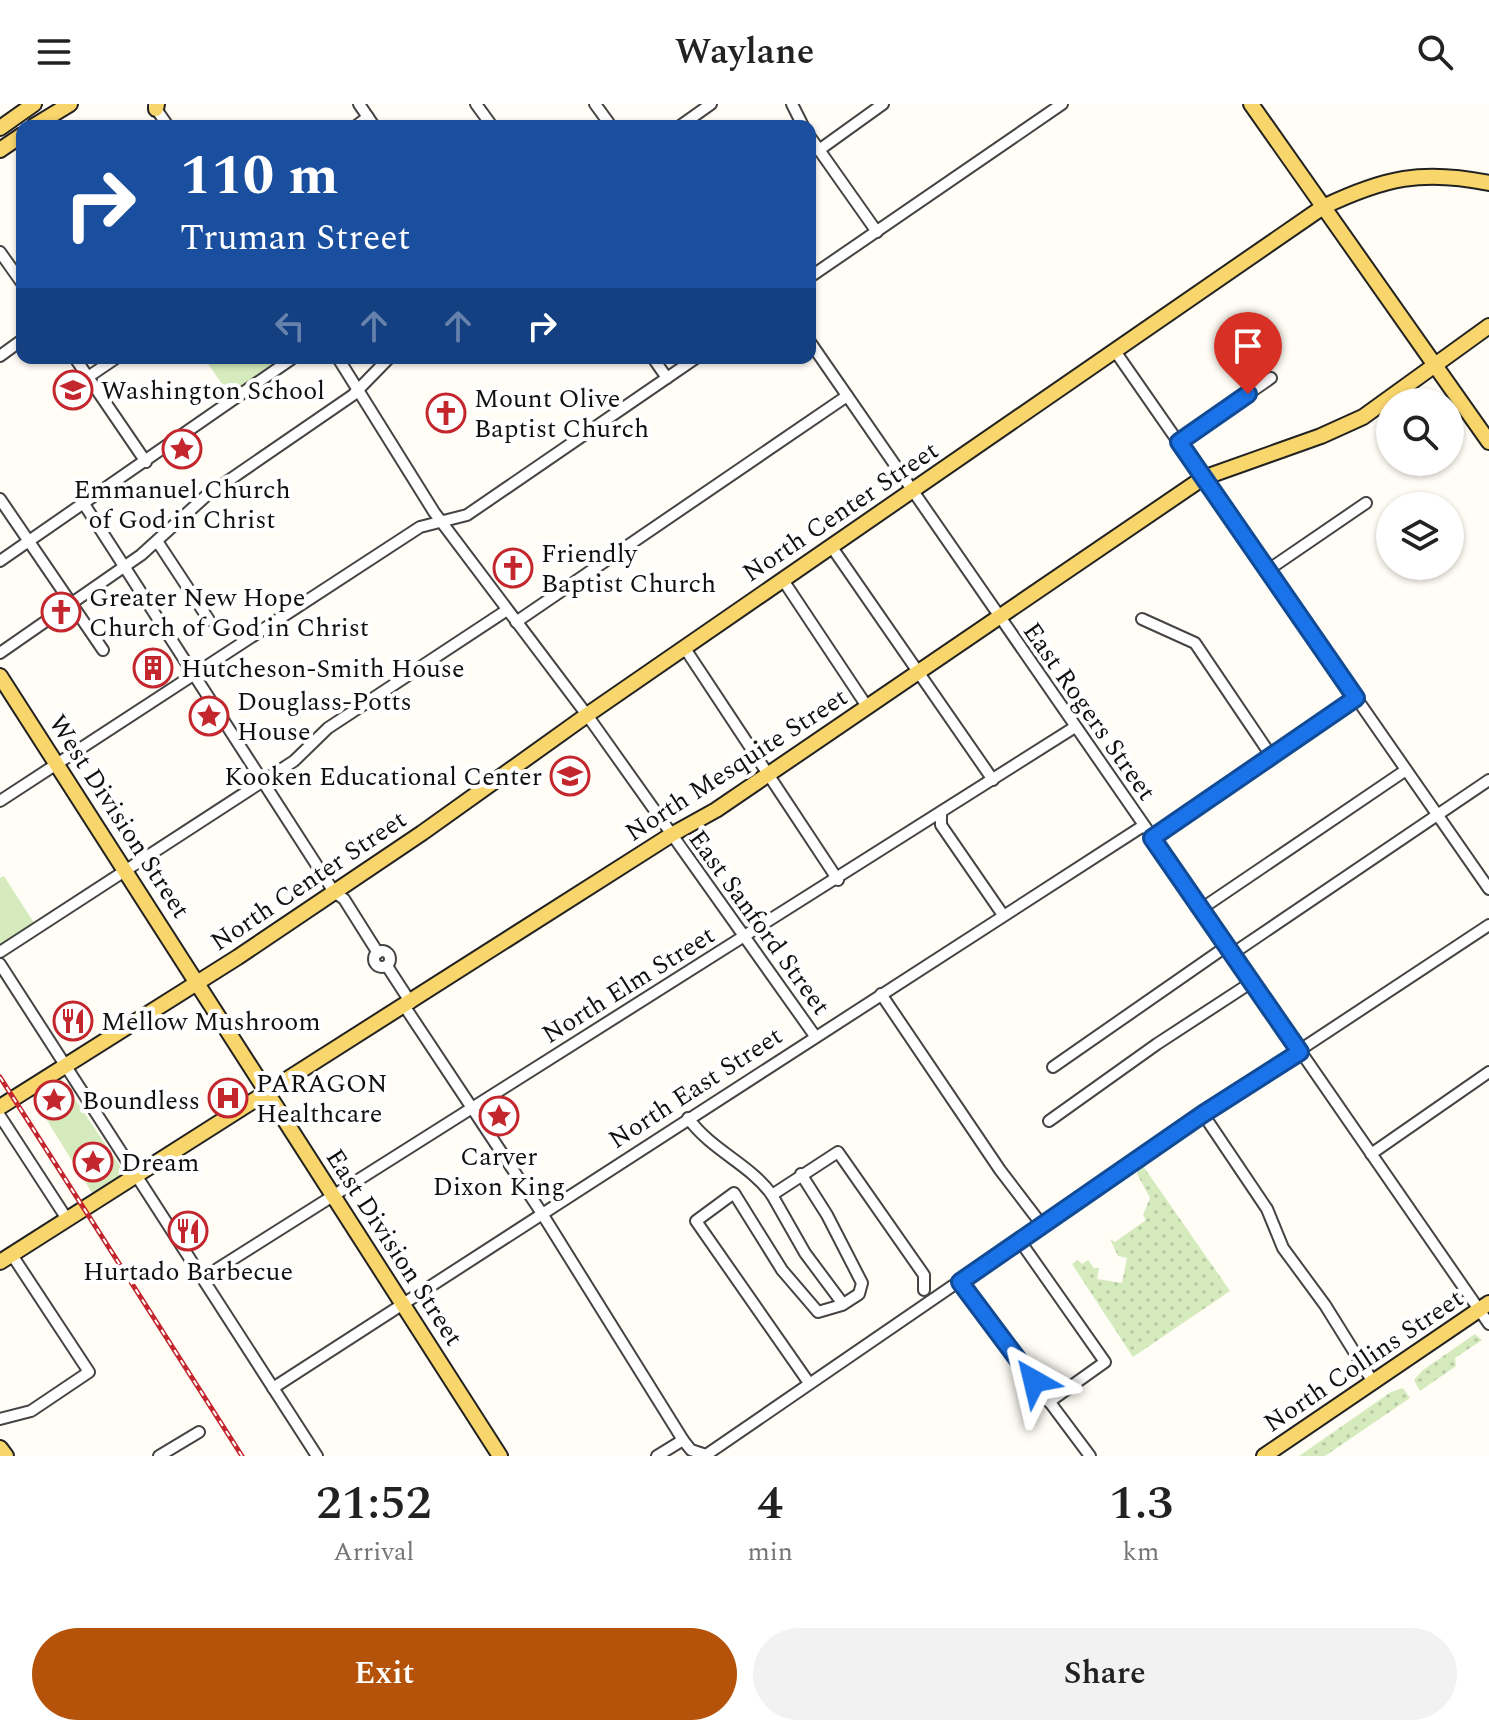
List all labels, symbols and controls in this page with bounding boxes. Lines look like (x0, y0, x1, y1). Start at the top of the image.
text: Waylane (675, 25, 814, 80)
icon: menu (32, 30, 76, 74)
icon: search (1413, 30, 1457, 74)
text: 110 m (180, 134, 339, 219)
icon: right (48, 152, 152, 256)
text: Truman Street (180, 211, 410, 266)
icon: left (268, 304, 312, 348)
icon: ahead (352, 304, 396, 348)
icon: ahead (436, 304, 480, 348)
icon: right (520, 304, 564, 348)
pin (1214, 312, 1282, 394)
icon: arrive (1226, 324, 1270, 368)
school or university icon: Washington School (52, 369, 94, 411)
place label: Washington School (101, 371, 325, 411)
place label: Mount Olive Baptist Church (474, 379, 649, 449)
map controls (1376, 388, 1464, 580)
button: search (1376, 388, 1464, 476)
church icon: Mount Olive Baptist Church (425, 392, 467, 434)
place icon: Emmanuel Church of God in Christ (161, 428, 203, 470)
street label: North Center Street (734, 431, 947, 593)
place label: Emmanuel Church of God in Christ (73, 470, 291, 540)
button: layers (1376, 492, 1464, 580)
place label: Friendly Baptist Church (541, 534, 716, 604)
church icon: Friendly Baptist Church (492, 547, 534, 589)
place label: Greater New Hope Church of God in Christ (89, 578, 369, 648)
church icon: Greater New Hope Church of God in Christ (40, 591, 82, 633)
street label: East Rogers Street (1012, 614, 1166, 809)
building icon: Hutcheson-Smith House (132, 647, 174, 689)
place label: Hutcheson-Smith House (181, 649, 465, 689)
street label: North Mesquite Street (617, 678, 856, 852)
place label: Douglass-Potts House (237, 682, 412, 752)
place icon: Douglass-Potts House (188, 695, 230, 737)
street label: West Division Street (38, 707, 200, 927)
school or university icon: Kooken Educational Center (549, 755, 591, 797)
place label: Kooken Educational Center (224, 757, 542, 797)
street label: North Center Street (202, 800, 415, 962)
street label: East Sanford Street (678, 821, 840, 1024)
street label: North Elm Street (534, 916, 723, 1054)
restaurant icon: Mellow Mushroom (52, 1000, 94, 1042)
place label: Mellow Mushroom (101, 1002, 321, 1042)
street label: North East Street (601, 1016, 791, 1159)
place label: PARAGON Healthcare (256, 1064, 388, 1134)
hospital icon: PARAGON Healthcare (207, 1077, 249, 1119)
place icon: Boundless (33, 1079, 75, 1121)
place label: Boundless (82, 1081, 200, 1121)
place icon: Carver Dixon King (478, 1095, 520, 1137)
place label: Carver Dixon King (433, 1137, 565, 1207)
place icon: Dream (72, 1141, 114, 1183)
street label: East Division Street (315, 1141, 473, 1354)
place label: Dream (121, 1143, 199, 1183)
restaurant icon: Hurtado Barbecue (167, 1210, 209, 1252)
place label: Hurtado Barbecue (83, 1252, 293, 1292)
street label: North Collins Street (1256, 1279, 1471, 1443)
position arrow (992, 1339, 1076, 1423)
text: 21:52 (316, 1467, 431, 1540)
text: 4 (757, 1467, 783, 1540)
text: 1.3 (1109, 1467, 1173, 1540)
text: Arrival (333, 1532, 414, 1572)
text: min (747, 1532, 793, 1572)
text: km (1123, 1532, 1159, 1572)
button: Exit (32, 1628, 737, 1720)
button: Share (753, 1628, 1457, 1720)

